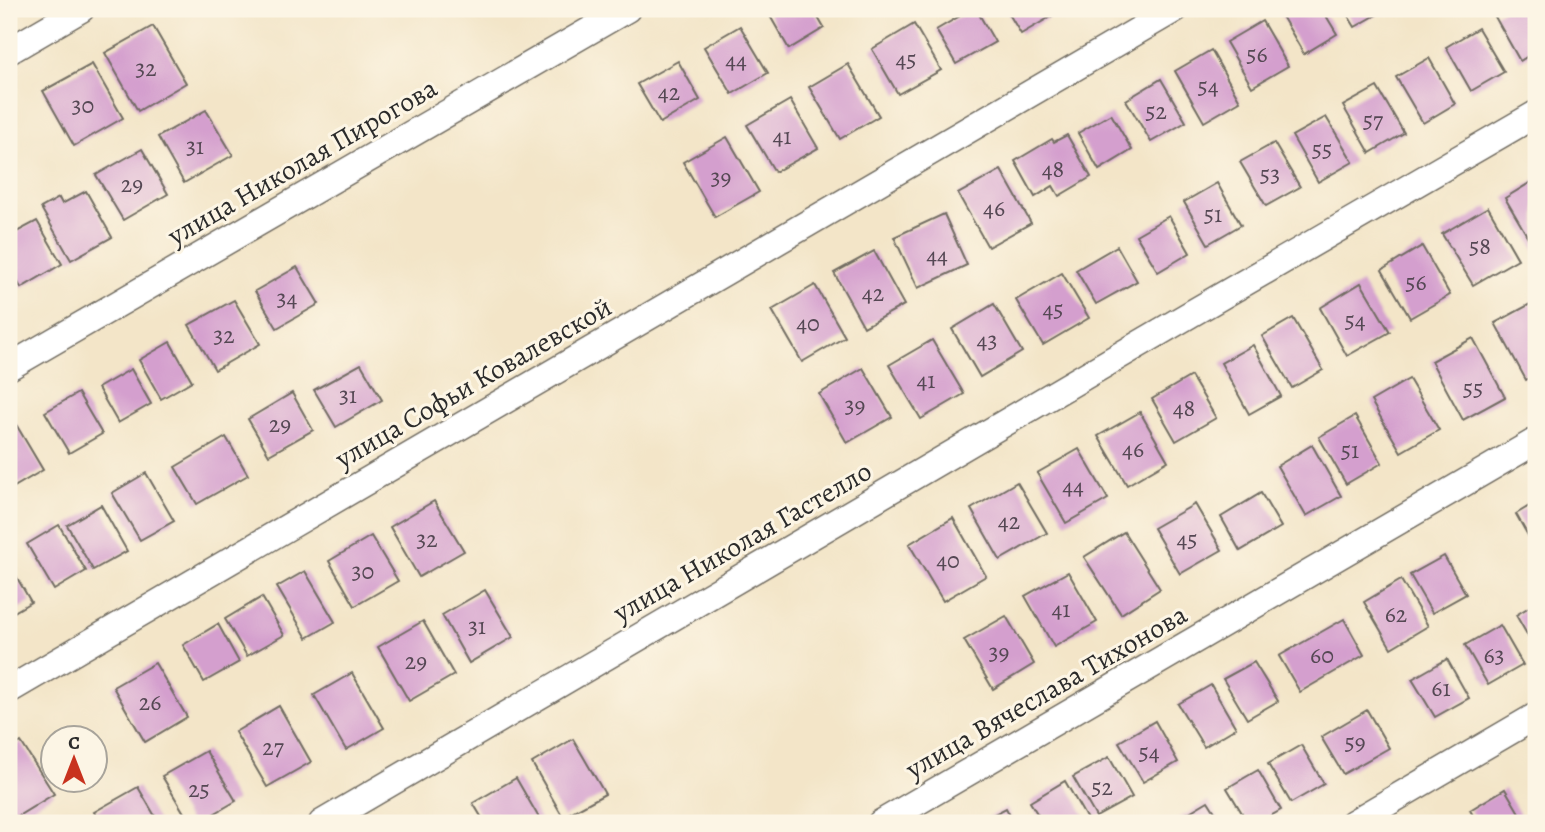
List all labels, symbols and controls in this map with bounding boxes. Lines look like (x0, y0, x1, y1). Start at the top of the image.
house number: 56 (1246, 38, 1268, 70)
house number: 45 (895, 43, 917, 75)
house number: 44 (725, 44, 747, 76)
house number: 32 (135, 52, 157, 84)
street label: улица Николая Пирогова (160, 69, 444, 255)
house number: 54 (1197, 70, 1219, 102)
house number: 42 (658, 76, 680, 108)
house number: 30 (72, 89, 94, 121)
house number: 52 (1145, 95, 1167, 127)
house number: 57 (1363, 104, 1384, 136)
house number: 41 (772, 120, 792, 152)
house number: 31 (186, 130, 204, 162)
house number: 55 (1312, 133, 1332, 165)
house number: 48 (1042, 153, 1064, 185)
house number: 53 (1260, 158, 1280, 190)
house number: 39 (711, 161, 731, 193)
house number: 29 (121, 168, 143, 200)
house number: 46 (983, 192, 1005, 224)
house number: 51 (1204, 198, 1222, 230)
house number: 58 (1469, 230, 1491, 262)
house number: 44 (926, 239, 948, 271)
house number: 56 (1405, 266, 1427, 298)
house number: 42 (862, 277, 884, 309)
house number: 34 (277, 282, 298, 314)
street label: улица Софьи Ковалевской (327, 288, 619, 478)
house number: 45 (1042, 293, 1064, 325)
house number: 54 (1344, 304, 1366, 336)
house number: 40 (796, 307, 820, 339)
house number: 32 (213, 319, 235, 351)
house number: 43 (977, 324, 997, 356)
house number: 41 (916, 364, 936, 396)
house number: 55 (1463, 372, 1483, 404)
house number: 31 (339, 379, 357, 411)
house number: 39 (845, 389, 865, 421)
house number: 48 (1173, 392, 1195, 424)
house number: 29 (269, 408, 291, 440)
house number: 46 (1122, 433, 1144, 465)
house number: 51 (1341, 434, 1359, 466)
street label: улица Николая Гастелло (605, 452, 879, 632)
house number: 44 (1062, 470, 1084, 502)
house number: 42 (998, 505, 1020, 537)
house number: 32 (416, 523, 438, 555)
house number: 45 (1176, 523, 1198, 555)
house number: 40 (936, 544, 960, 576)
house number: 30 (352, 555, 374, 587)
house number: 41 (1051, 593, 1071, 625)
street label: улица Вячеслава Тихонова (898, 596, 1194, 789)
house number: 62 (1385, 598, 1407, 630)
house number: 31 (468, 610, 486, 642)
house number: 39 (989, 636, 1009, 668)
house number: 60 (1310, 639, 1334, 671)
house number: 63 (1483, 639, 1505, 671)
house number: 29 (405, 645, 427, 677)
house number: 61 (1431, 672, 1451, 704)
house number: 26 (139, 686, 161, 718)
north arrow (38, 724, 108, 794)
house number: 59 (1344, 726, 1366, 758)
text: С (68, 730, 80, 756)
house number: 27 (262, 731, 285, 763)
house number: 54 (1138, 736, 1160, 768)
house number: 52 (1091, 771, 1113, 803)
house number: 25 (188, 773, 210, 805)

